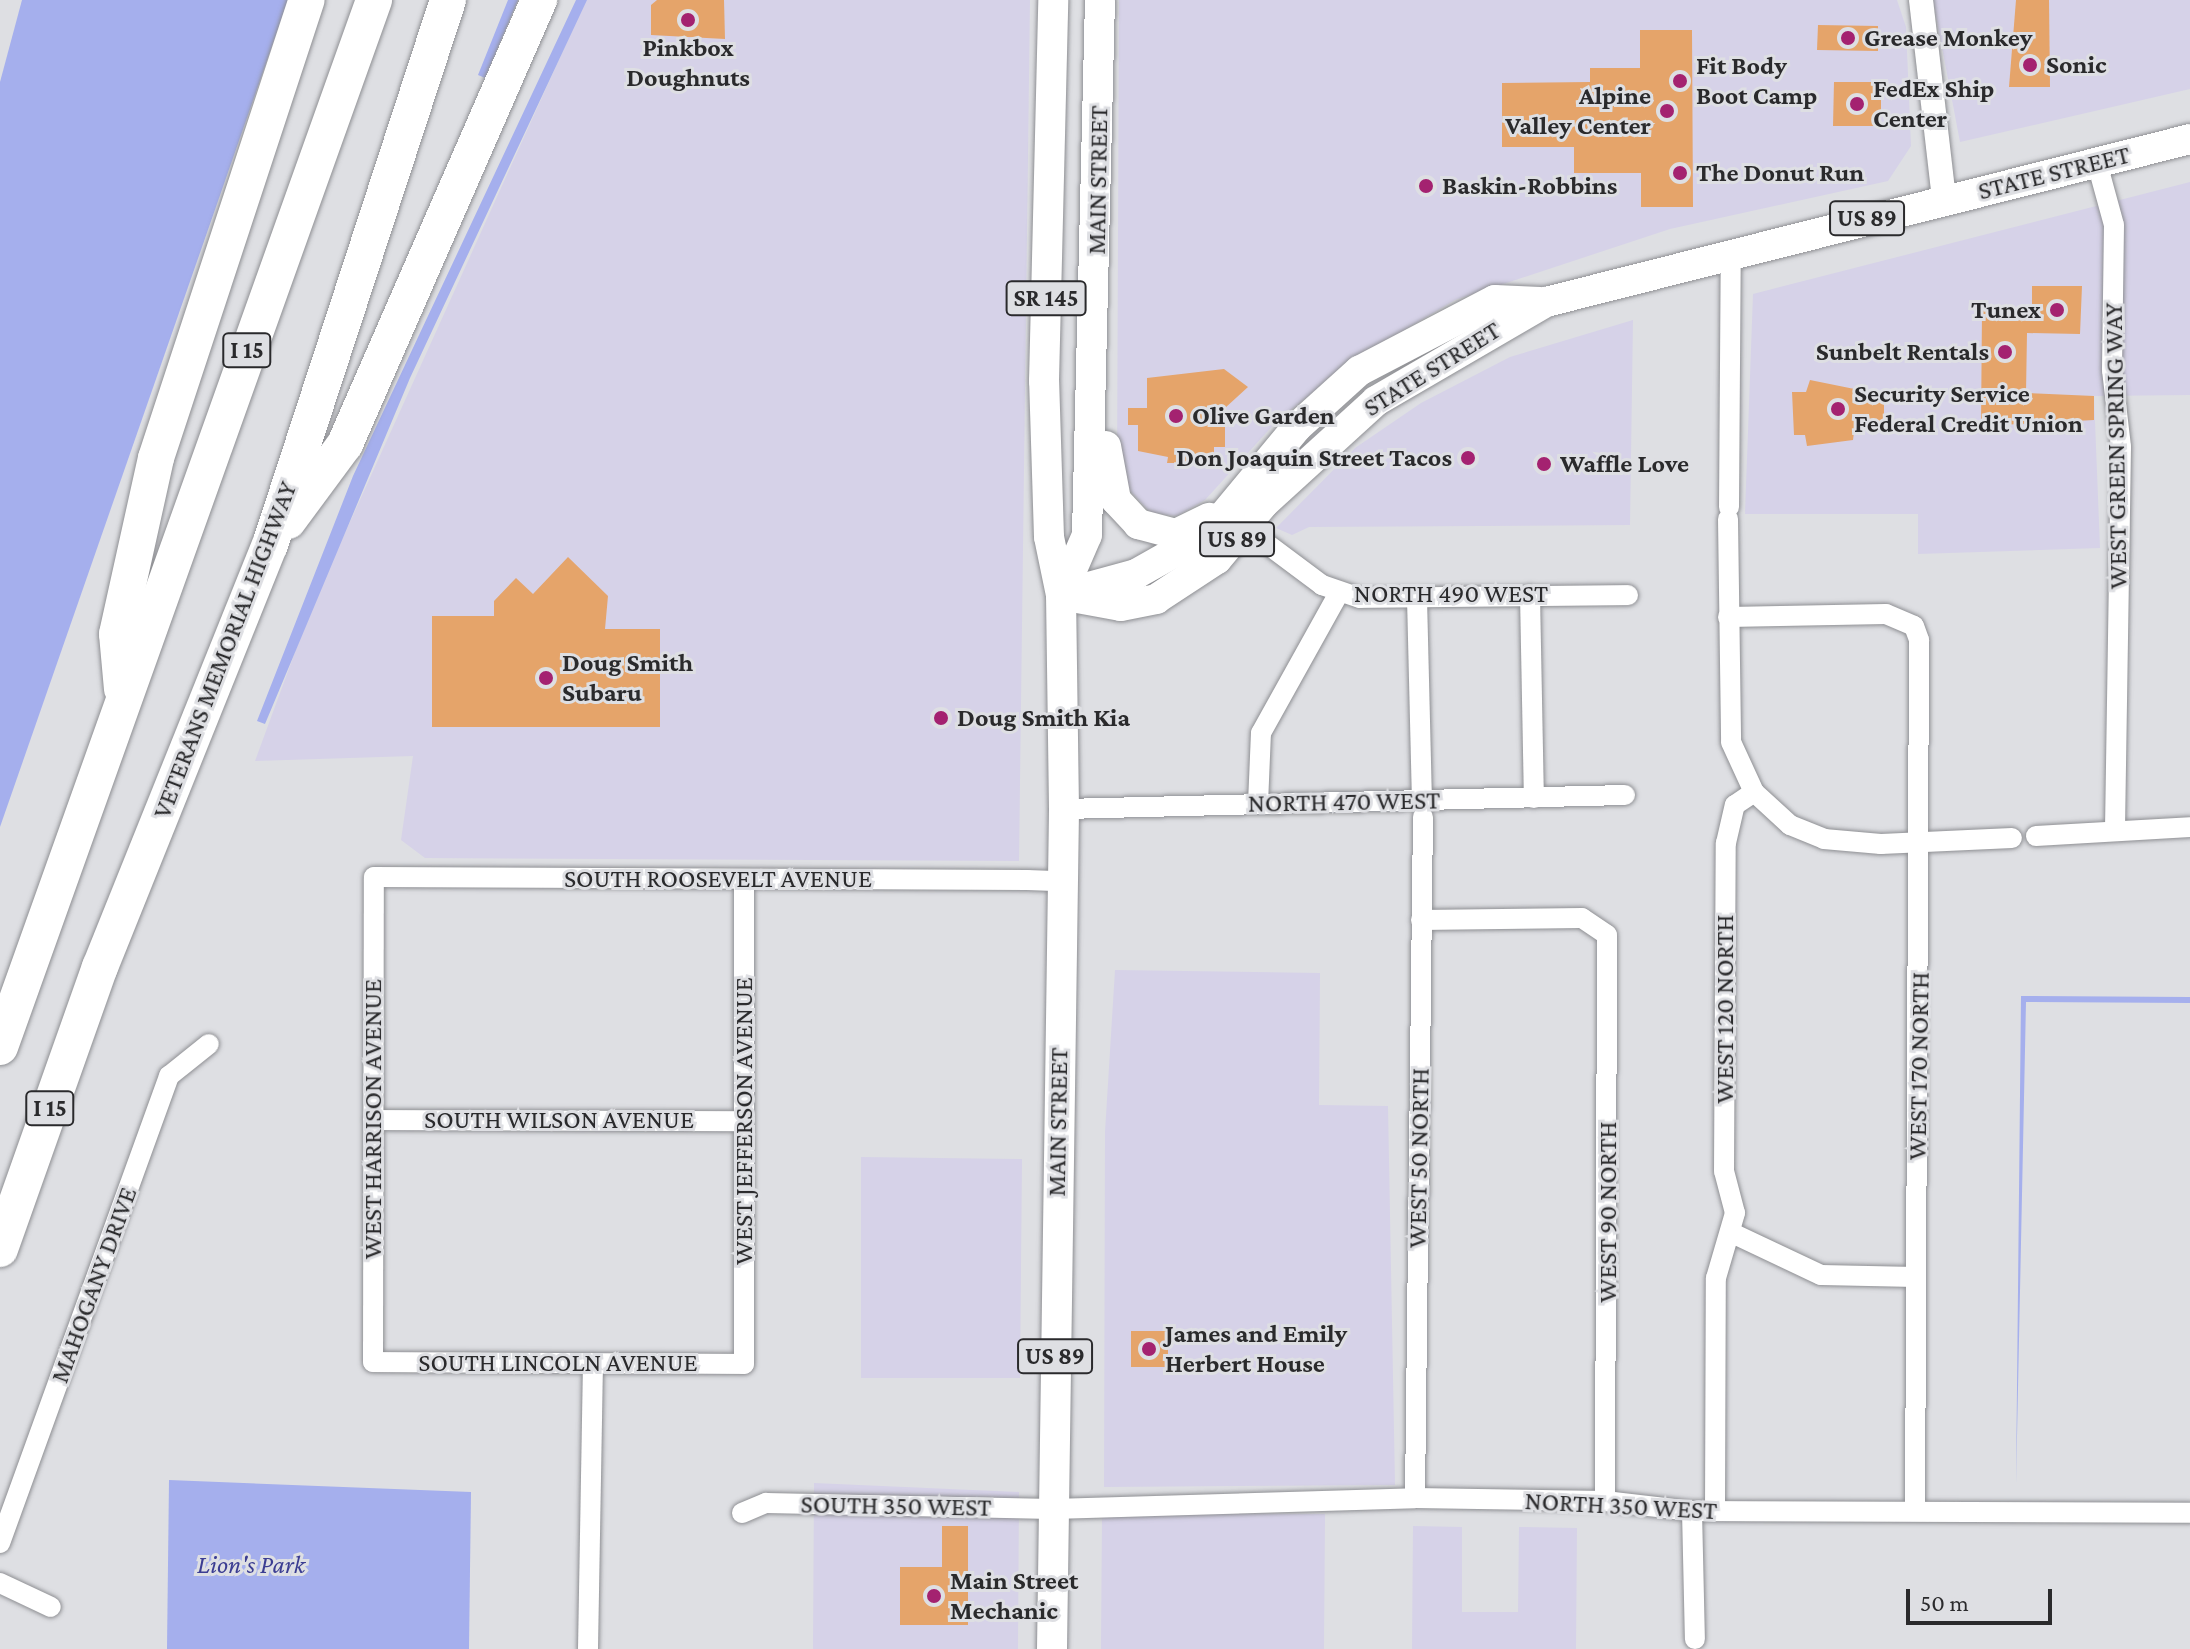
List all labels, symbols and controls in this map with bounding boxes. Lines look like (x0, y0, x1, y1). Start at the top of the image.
marker: Pinkbox Doughnuts (679, 11, 697, 29)
place label: Grease Monkey (1864, 22, 2032, 54)
marker: Grease Monkey (1839, 29, 1857, 47)
place label: Pinkbox Doughnuts (626, 32, 750, 94)
place label: Sonic (2046, 49, 2107, 81)
place label: Fit Body Boot Camp (1696, 50, 1817, 112)
marker: Sonic (2021, 56, 2039, 74)
marker: Fit Body Boot Camp (1671, 72, 1689, 90)
place label: FedEx Ship Center (1873, 73, 1994, 134)
place label: Alpine Valley Center (1505, 80, 1651, 142)
marker: FedEx Ship Center (1848, 95, 1866, 113)
marker: Alpine Valley Center (1658, 102, 1676, 120)
street label: MAIN STREET (1081, 105, 1115, 255)
street label: STATE STREET (1975, 139, 2133, 207)
place label: The Donut Run (1696, 157, 1864, 189)
marker: The Donut Run (1671, 164, 1689, 182)
place label: Baskin-Robbins (1442, 170, 1617, 202)
marker: Baskin-Robbins (1417, 177, 1435, 195)
road number: US 89 (1829, 198, 1905, 238)
road number: SR 145 (1004, 278, 1088, 318)
place label: Tunex (1971, 294, 2041, 326)
marker: Tunex (2048, 301, 2066, 319)
street label: WEST GREEN SPRING WAY (2098, 303, 2134, 589)
street label: STATE STREET (1358, 315, 1506, 423)
road number: I 15 (221, 330, 273, 370)
place label: Sunbelt Rentals (1816, 336, 1989, 368)
marker: Sunbelt Rentals (1996, 343, 2014, 361)
place label: Security Service Federal Credit Union (1854, 378, 2083, 440)
place label: Olive Garden (1192, 400, 1335, 432)
marker: Security Service Federal Credit Union (1829, 400, 1847, 418)
marker: Olive Garden (1167, 407, 1185, 425)
place label: Don Joaquin Street Tacos (1176, 442, 1452, 474)
place label: Waffle Love (1560, 448, 1689, 480)
marker: Don Joaquin Street Tacos (1459, 449, 1477, 467)
marker: Waffle Love (1535, 455, 1553, 473)
street label: VETERANS MEMORIAL HIGHWAY (146, 477, 304, 823)
road number: US 89 (1199, 519, 1275, 559)
street label: NORTH 490 WEST (1354, 578, 1548, 610)
place label: Doug Smith Subaru (562, 647, 693, 708)
marker: Doug Smith Subaru (537, 669, 555, 687)
place label: Doug Smith Kia (957, 702, 1130, 734)
marker: Doug Smith Kia (932, 709, 950, 727)
street label: NORTH 470 WEST (1248, 785, 1440, 819)
street label: SOUTH ROOSEVELT AVENUE (564, 863, 872, 895)
street label: WEST 120 NORTH (1709, 914, 1741, 1104)
street label: WEST 170 NORTH (1902, 972, 1936, 1160)
street label: WEST JEFFERSON AVENUE (728, 977, 760, 1265)
street label: WEST HARRISON AVENUE (357, 979, 389, 1259)
street label: MAIN STREET (1041, 1047, 1075, 1197)
street label: WEST 50 NORTH (1402, 1068, 1436, 1248)
road number: I 15 (24, 1088, 76, 1128)
street label: SOUTH WILSON AVENUE (424, 1104, 694, 1136)
street label: WEST 90 NORTH (1592, 1121, 1624, 1303)
street label: MAHOGANY DRIVE (44, 1183, 144, 1387)
place label: James and Emily Herbert House (1165, 1318, 1347, 1380)
road number: US 89 (1017, 1336, 1093, 1376)
marker: James and Emily Herbert House (1140, 1340, 1158, 1358)
street label: SOUTH LINCOLN AVENUE (418, 1347, 698, 1379)
street label: NORTH 350 WEST (1524, 1485, 1718, 1527)
street label: SOUTH 350 WEST (800, 1489, 992, 1523)
park label: Lion's Park (197, 1549, 305, 1581)
place label: Main Street Mechanic (950, 1565, 1078, 1626)
scale bar (1910, 1573, 2056, 1623)
marker: Main Street Mechanic (925, 1587, 943, 1605)
text: 50 m (1920, 1589, 1969, 1616)

